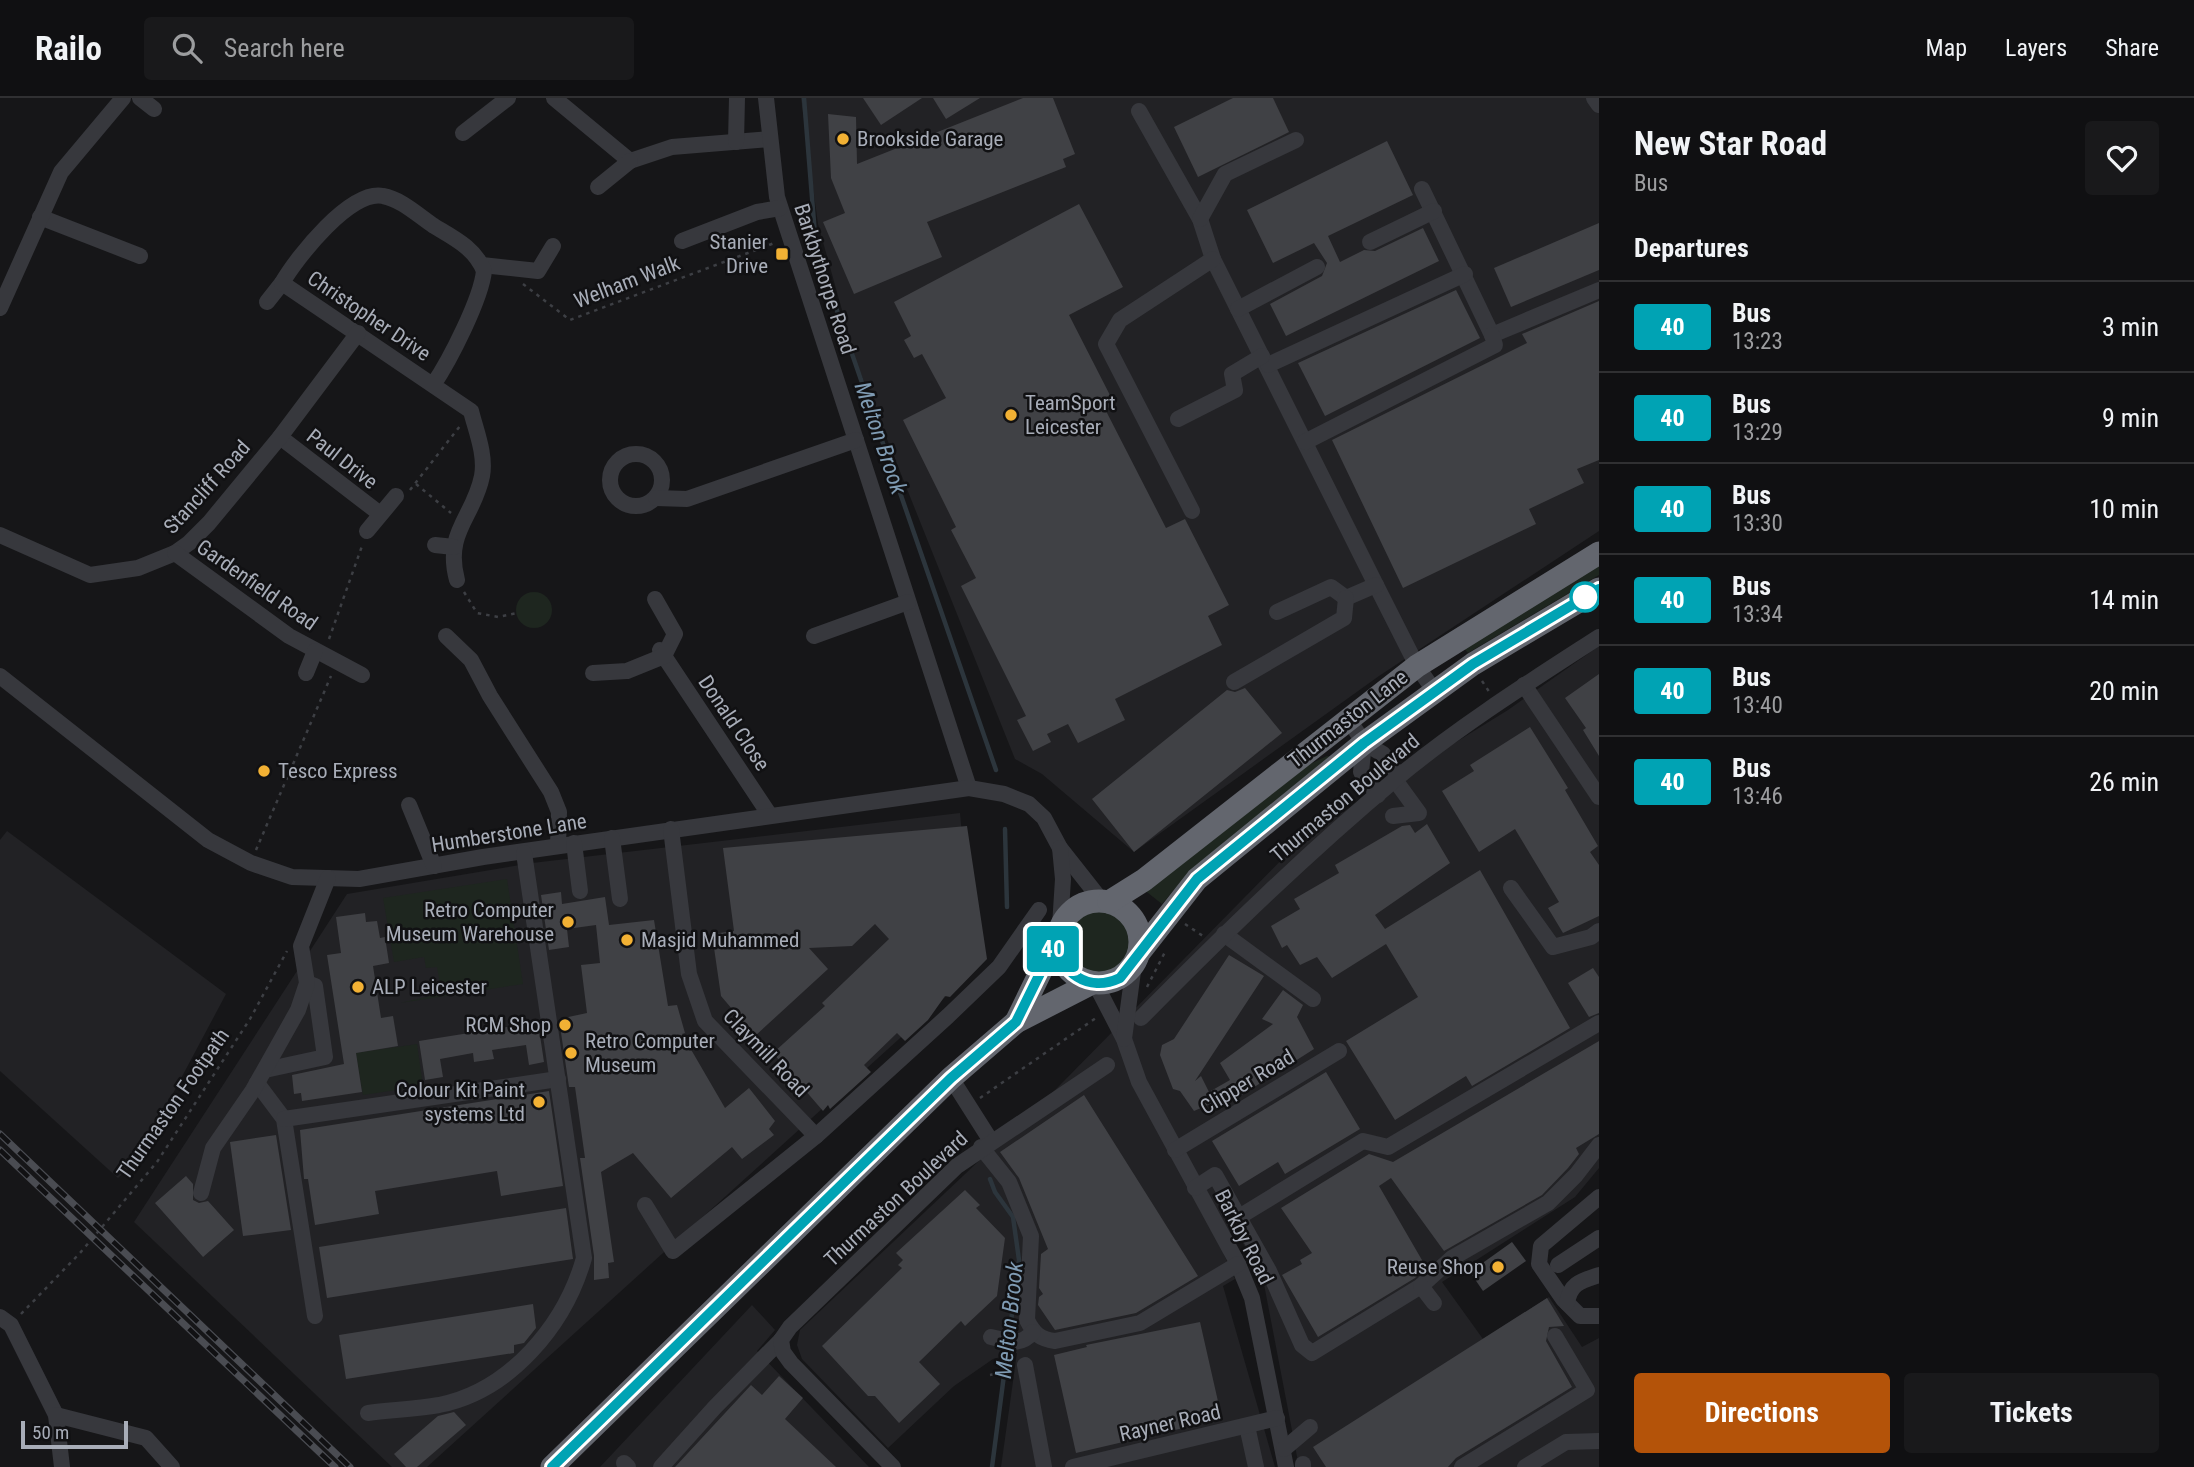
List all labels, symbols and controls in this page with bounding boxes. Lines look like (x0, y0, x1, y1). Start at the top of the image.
search box (144, 17, 634, 80)
text: Railo (35, 29, 102, 68)
icon: search (168, 29, 206, 67)
text: Search here (224, 33, 345, 63)
text: Map (1926, 34, 1967, 62)
text: Layers (2005, 34, 2067, 62)
text: Share (2105, 34, 2159, 62)
button: heart (2085, 121, 2159, 195)
text: New Star Road (1634, 124, 1827, 163)
place label: Brookside Garage (857, 127, 1004, 151)
marker: Brookside Garage (835, 131, 851, 147)
text: Bus (1634, 170, 1668, 197)
street label: Barkbythorpe Road (789, 201, 861, 357)
place label: Stanier Drive (710, 230, 768, 278)
text: Departures (1634, 233, 1749, 263)
marker: Stanier Drive (774, 246, 790, 262)
street label: Welham Walk (571, 251, 684, 313)
street label: Christopher Drive (303, 266, 435, 366)
text: Bus (1732, 298, 1771, 328)
text: 3 min (2102, 312, 2159, 342)
text: 40 (1660, 313, 1685, 341)
text: 13:23 (1732, 328, 1783, 355)
water label: Melton Brook (849, 378, 913, 499)
text: Bus (1732, 389, 1771, 419)
place label: TeamSport Leicester (1025, 391, 1116, 439)
text: 9 min (2102, 403, 2159, 433)
text: 40 (1660, 404, 1685, 432)
marker: TeamSport Leicester (1003, 407, 1019, 423)
text: 13:29 (1732, 419, 1783, 446)
street label: Paul Drive (302, 424, 382, 494)
street label: Stancliff Road (159, 436, 255, 538)
text: Bus (1732, 480, 1771, 510)
text: 10 min (2089, 494, 2159, 524)
text: 40 (1660, 495, 1685, 523)
text: 13:30 (1732, 510, 1783, 537)
street label: Gardenfield Road (192, 535, 322, 635)
text: Bus (1732, 571, 1771, 601)
unlabelled marker (1570, 582, 1600, 612)
text: 14 min (2089, 585, 2159, 615)
text: 40 (1660, 586, 1685, 614)
text: 13:34 (1732, 601, 1783, 628)
text: Bus (1732, 662, 1771, 692)
street label: Thurmaston Lane (1284, 665, 1413, 773)
street label: Donald Close (693, 671, 775, 775)
text: 20 min (2089, 676, 2159, 706)
text: 40 (1660, 677, 1685, 705)
text: 13:40 (1732, 692, 1783, 719)
street label: Thurmaston Boulevard (1266, 729, 1424, 867)
text: Bus (1732, 753, 1771, 783)
place label: Tesco Express (278, 759, 398, 783)
marker: Tesco Express (256, 763, 272, 779)
text: 26 min (2089, 767, 2159, 797)
text: 40 (1660, 768, 1685, 796)
text: 13:46 (1732, 783, 1783, 810)
street label: Humberstone Lane (430, 809, 588, 857)
place label: Retro Computer Museum Warehouse (386, 898, 554, 946)
marker: Retro Computer Museum Warehouse (560, 914, 576, 930)
line badge: 40 (1021, 926, 1084, 972)
place label: Masjid Muhammed (641, 928, 799, 952)
marker: Masjid Muhammed (619, 932, 635, 948)
text: 40 (1041, 935, 1065, 963)
place label: ALP Leicester (372, 975, 487, 999)
marker: ALP Leicester (350, 979, 366, 995)
street label: Claymill Road (718, 1004, 814, 1102)
place label: RCM Shop (465, 1013, 551, 1037)
marker: RCM Shop (557, 1017, 573, 1033)
street label: Thurmaston Footpath (112, 1024, 234, 1184)
place label: Retro Computer Museum (585, 1029, 715, 1077)
marker: Retro Computer Museum (563, 1045, 579, 1061)
street label: Clipper Road (1196, 1045, 1298, 1119)
place label: Colour Kit Paint systems Ltd (396, 1078, 525, 1126)
marker: Colour Kit Paint systems Ltd (531, 1094, 547, 1110)
street label: Thurmaston Boulevard (820, 1127, 972, 1271)
street label: Barkby Road (1210, 1186, 1278, 1288)
place label: Reuse Shop (1387, 1255, 1484, 1279)
water label: Melton Brook (990, 1259, 1029, 1380)
marker: Reuse Shop (1490, 1259, 1506, 1275)
button: Directions (1634, 1373, 1890, 1453)
button: Tickets (1904, 1373, 2159, 1453)
street label: Rayner Road (1117, 1400, 1223, 1446)
scale bar (21, 1418, 128, 1450)
text: 50 m (32, 1421, 69, 1444)

